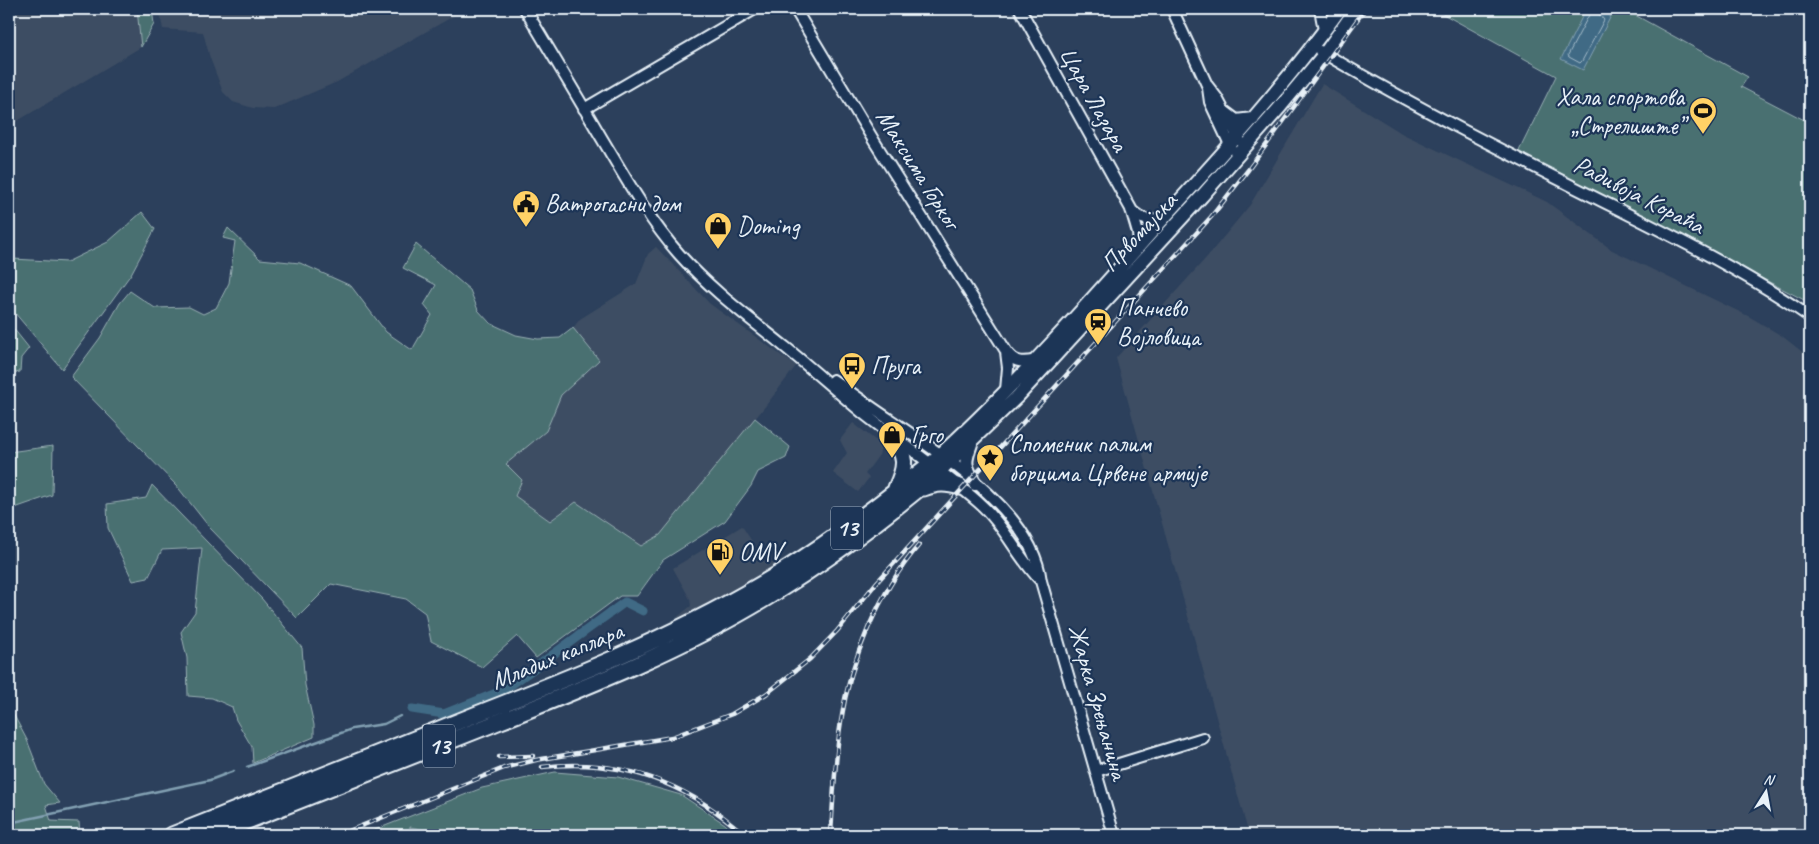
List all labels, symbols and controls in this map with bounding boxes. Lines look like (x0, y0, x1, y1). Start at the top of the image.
street label: Цара Лазара (1052, 41, 1137, 159)
place label: Хала спортова „Стрелиште” (1556, 81, 1689, 142)
sports icon: Хала спортова „Стрелиште” (1688, 96, 1718, 135)
street label: Максима Горког (869, 103, 969, 238)
street label: Радивоја Кораћа (1568, 148, 1711, 242)
street label: Првомајска (1094, 184, 1185, 279)
place label: Ватрогасни дом (545, 188, 682, 220)
public building icon: Ватрогасни дом (511, 189, 541, 228)
place label: Doming (737, 210, 801, 242)
shop icon: Doming (703, 211, 733, 250)
place label: Панчево Војловица (1117, 292, 1203, 353)
station icon: Панчево Војловица (1083, 307, 1113, 346)
place label: Пруга (871, 350, 922, 382)
bus stop icon: Пруга (837, 351, 867, 390)
place label: Грго (911, 419, 944, 451)
shop icon: Грго (877, 420, 907, 459)
place label: Споменик палим борцима Црвене армије (1009, 428, 1208, 489)
place icon: Споменик палим борцима Црвене армије (975, 443, 1005, 482)
road number: 13 (831, 506, 863, 550)
place label: OMV (739, 536, 786, 568)
fuel station icon: OMV (705, 537, 735, 576)
street label: Младих каплара (486, 614, 630, 697)
street label: Жарка Зрењанина (1061, 621, 1136, 786)
road number: 13 (423, 724, 455, 768)
north arrow (1742, 766, 1792, 816)
text: N (1763, 771, 1777, 789)

